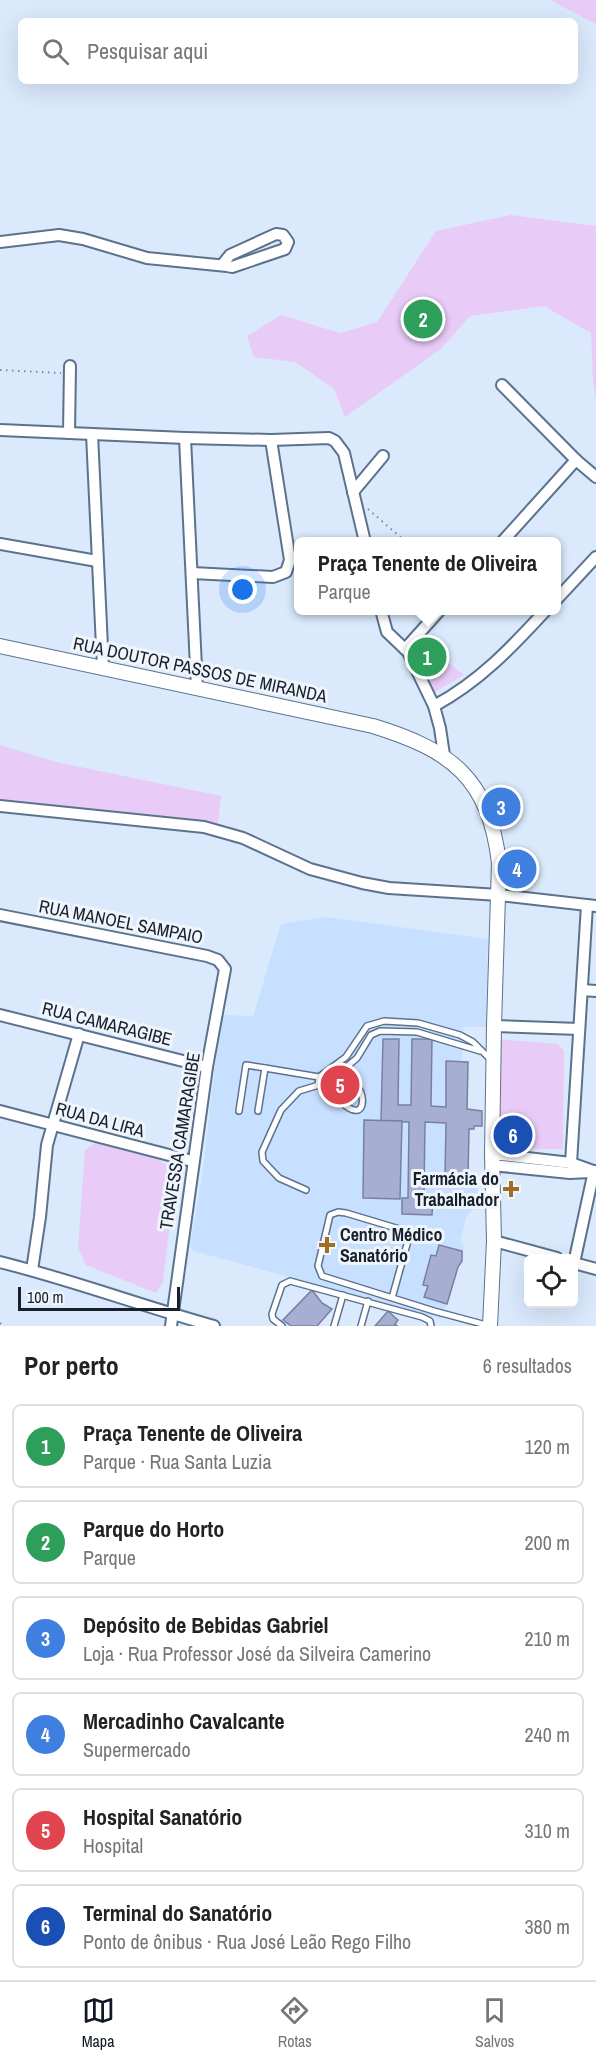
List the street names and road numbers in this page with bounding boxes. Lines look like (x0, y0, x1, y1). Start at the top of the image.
street label: RUA DOUTOR PASSOS DE MIRANDA (71, 630, 329, 709)
street label: RUA MANOEL SAMPAIO (37, 893, 205, 950)
street label: RUA CAMARAGIBE (40, 995, 175, 1052)
street label: TRAVESSA CAMARAGIBE (153, 1050, 206, 1231)
street label: RUA DA LIRA (53, 1096, 147, 1143)

